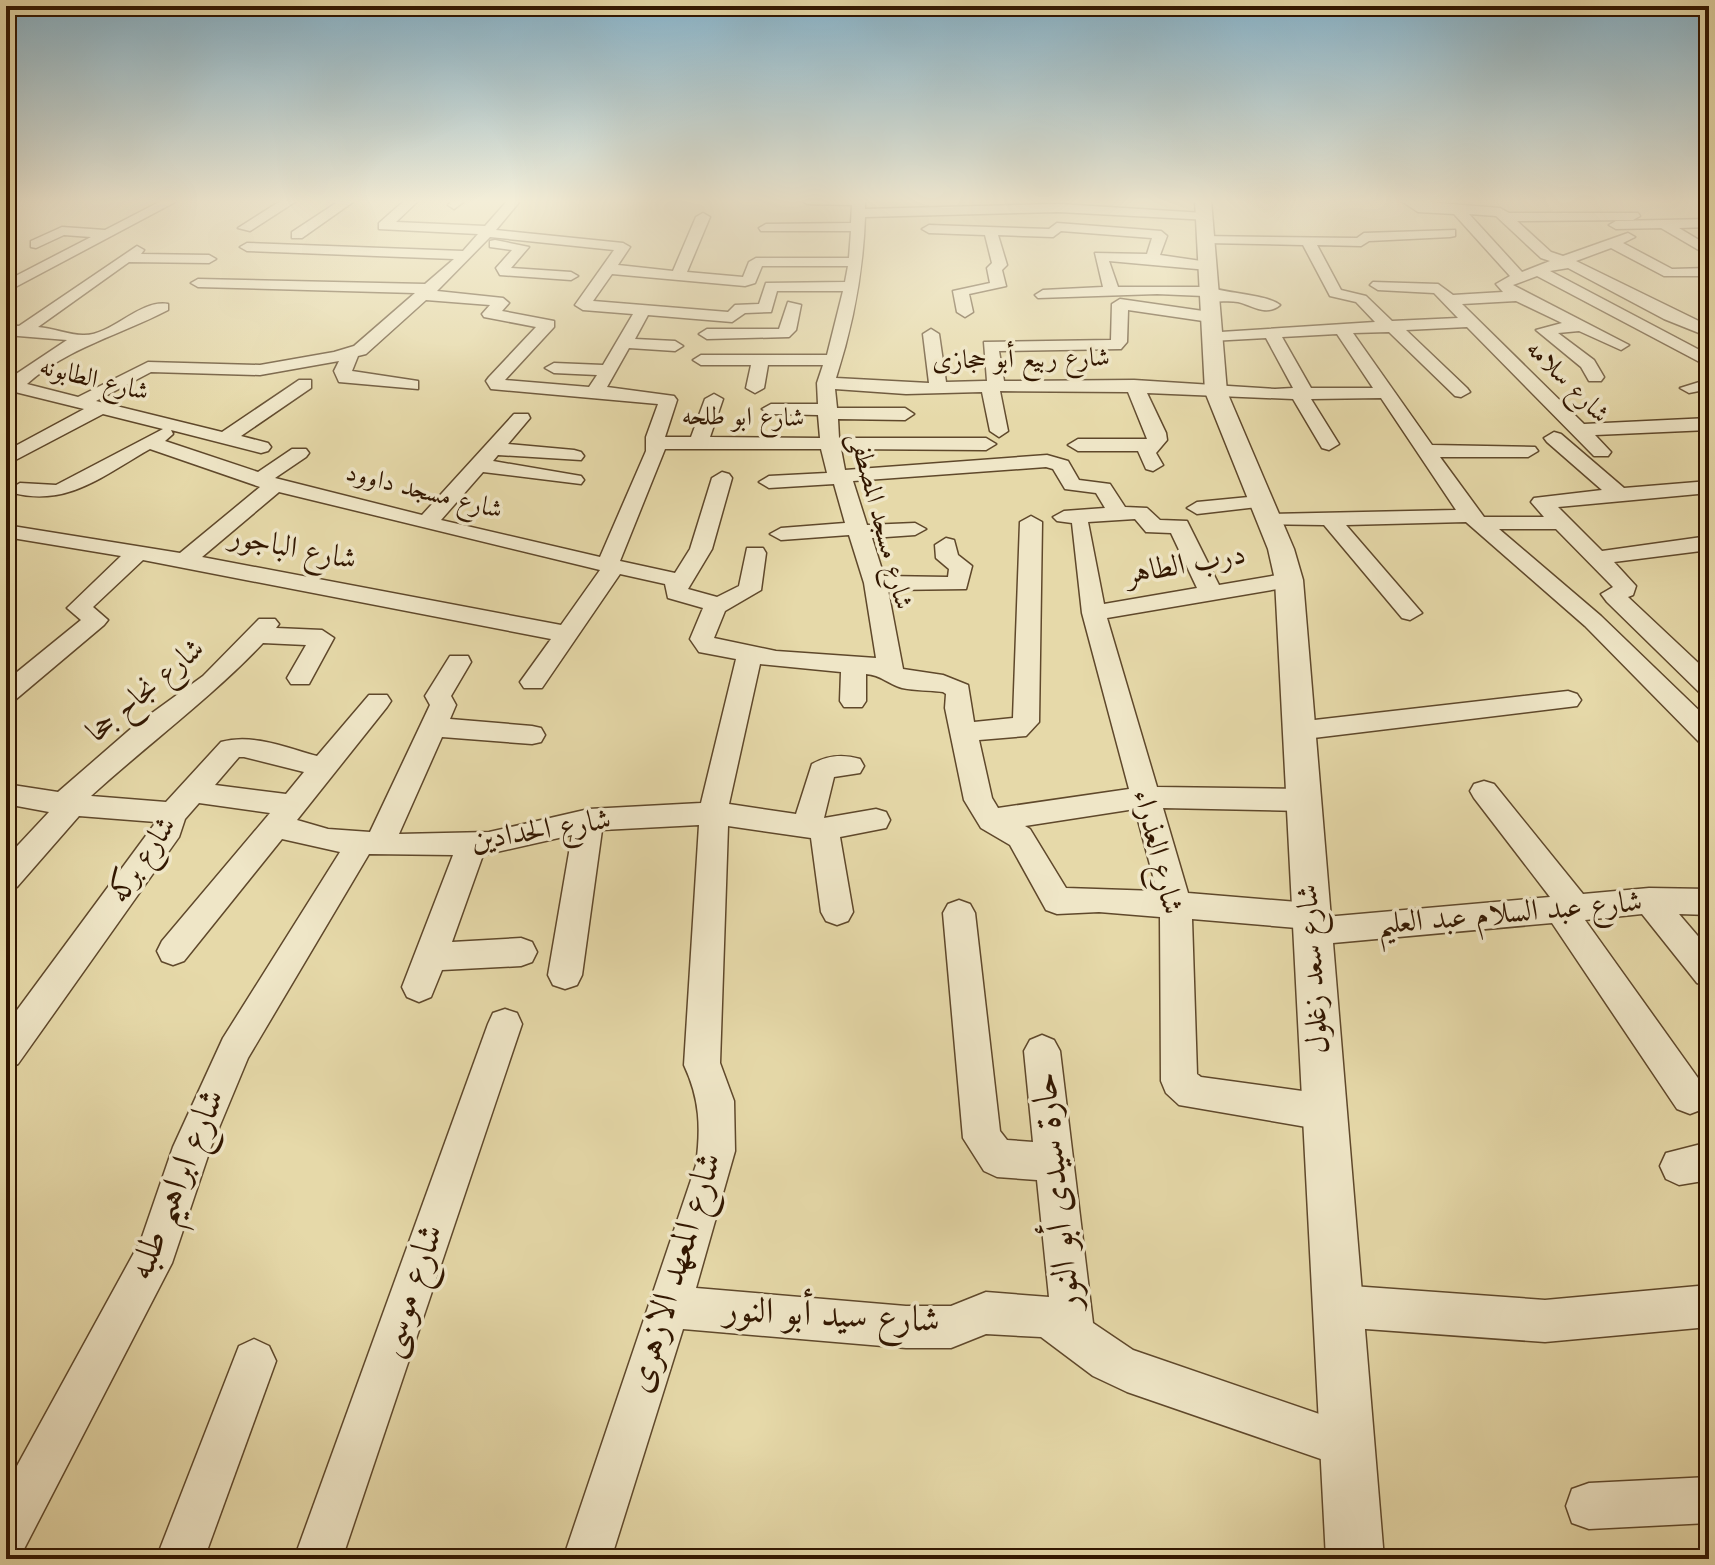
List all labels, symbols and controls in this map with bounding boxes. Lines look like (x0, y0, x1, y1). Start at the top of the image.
street label: شارع سلامه (1516, 336, 1613, 433)
street label: شارع ربيع أبو حجازى (932, 339, 1110, 384)
street label: شارع الطابونه (35, 354, 151, 413)
street label: شارع ابو طلحه (681, 404, 805, 439)
street label: شارع مسجد المصطفى (837, 430, 916, 614)
street label: شارع مسجد داوود (341, 460, 505, 531)
street label: شارع الباجور (223, 521, 359, 584)
street label: درب الطاهر (1121, 540, 1248, 593)
street label: شارع نجاح جحا (82, 634, 216, 755)
street label: شارع العذراء (1119, 787, 1187, 919)
street label: شارع الحدادين (469, 805, 614, 865)
street label: شارع بركه (100, 809, 189, 913)
street label: شارع سعد زغلول (1293, 883, 1343, 1055)
street label: شارع عبد السلام عبد العليم (1376, 887, 1645, 952)
street label: حارة سيدى أبو النور (1018, 1070, 1090, 1316)
street label: شارع ابراهيم طلبه (124, 1085, 245, 1291)
street label: شارع المعهد الازهرى (622, 1149, 738, 1400)
street label: شارع موسى (373, 1220, 460, 1365)
street label: شارع سيد أبو النور (720, 1283, 941, 1350)

